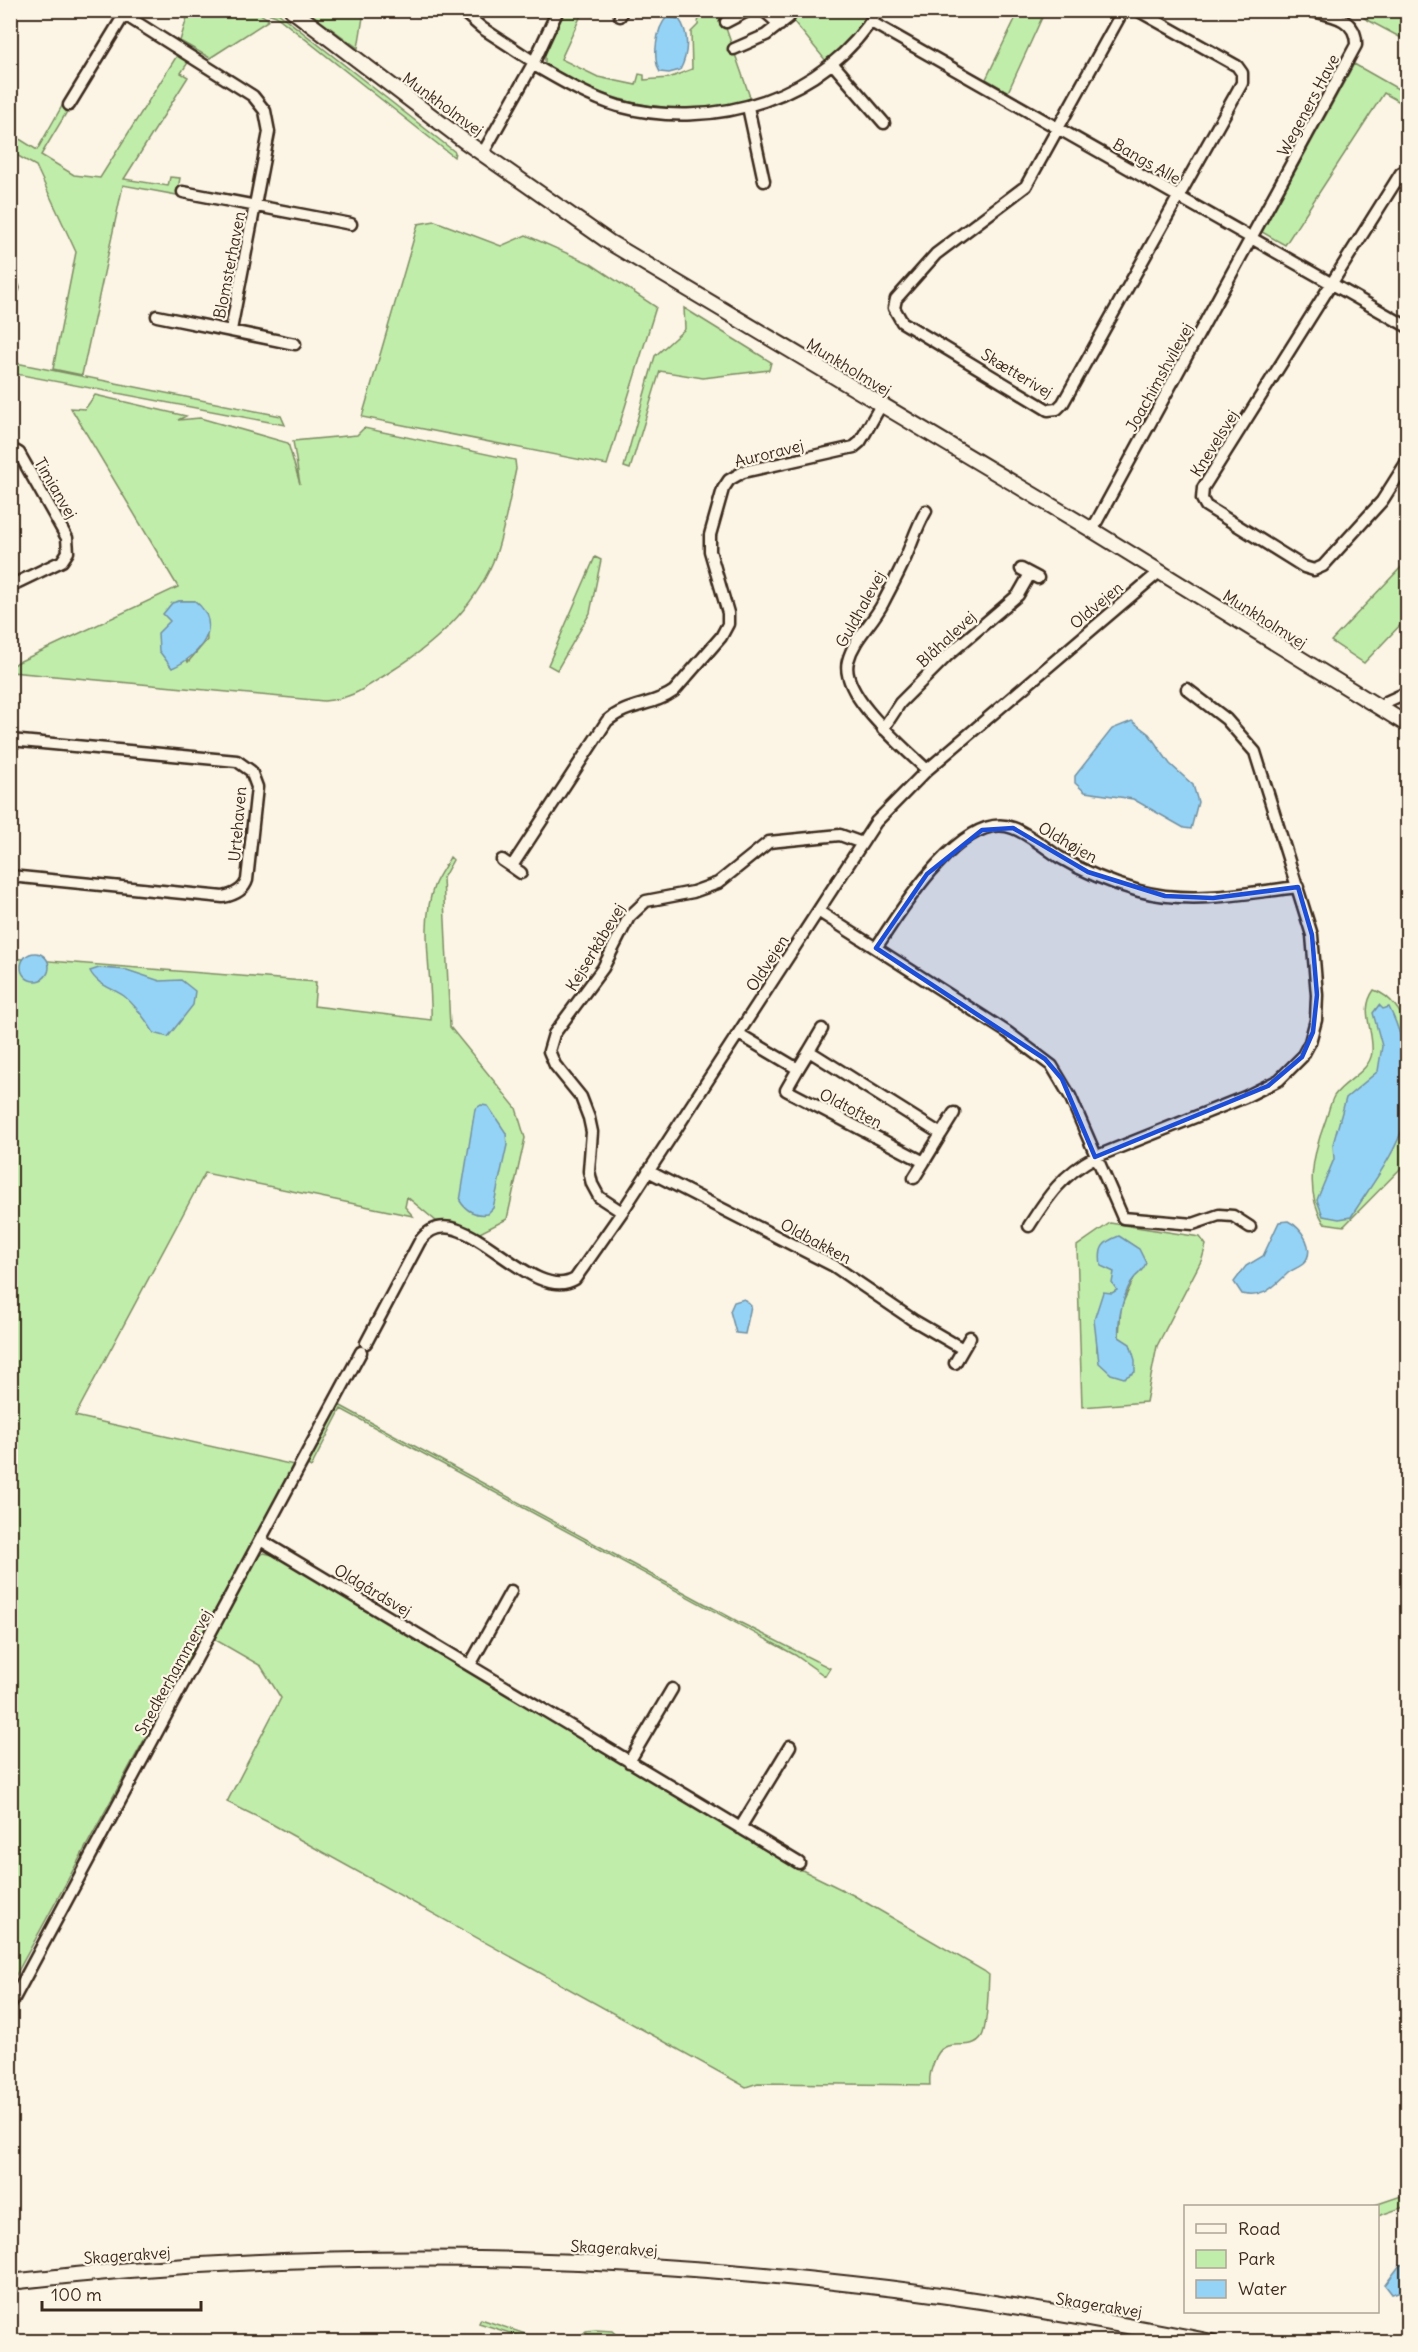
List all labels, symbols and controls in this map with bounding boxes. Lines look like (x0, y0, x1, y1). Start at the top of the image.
street label: Wegeners Have (1273, 51, 1343, 159)
street label: Munkholmvej (399, 68, 487, 140)
street label: Bangs Alle (1110, 134, 1184, 188)
street label: Blomsterhaven (209, 210, 249, 320)
street label: Joachimshvilevej (1121, 319, 1197, 435)
street label: Munkholmvej (803, 334, 895, 400)
street label: Skætterivej (978, 344, 1056, 402)
street label: Knevelsvej (1186, 406, 1242, 480)
street label: Auroravej (732, 435, 806, 471)
street label: Timianvej (30, 454, 82, 522)
street label: Guldhalevej (831, 567, 889, 651)
street label: Oldvejen (1065, 577, 1127, 633)
street label: Munkholmvej (1219, 585, 1311, 653)
street label: Blåhalevej (912, 607, 980, 671)
street label: Urtehaven (224, 786, 250, 862)
street label: Oldhøjen (1035, 817, 1101, 867)
street label: Kejserkåbevej (561, 900, 629, 994)
street label: Oldvejen (741, 931, 793, 995)
street label: Oldtoften (816, 1084, 886, 1132)
street label: Oldbakken (777, 1214, 855, 1268)
street label: Oldgårdsvej (331, 1559, 415, 1621)
street label: Snedkerhammervej (130, 1606, 216, 1738)
legend (1184, 2205, 1379, 2313)
text: Road (1238, 2217, 1281, 2240)
street label: Skagerakvej (570, 2236, 658, 2260)
street label: Skagerakvej (83, 2242, 171, 2268)
text: Park (1238, 2247, 1275, 2270)
scale bar (42, 2274, 201, 2312)
text: Water (1238, 2277, 1288, 2300)
text: 100 m (51, 2283, 102, 2306)
street label: Skagerakvej (1054, 2288, 1144, 2322)

